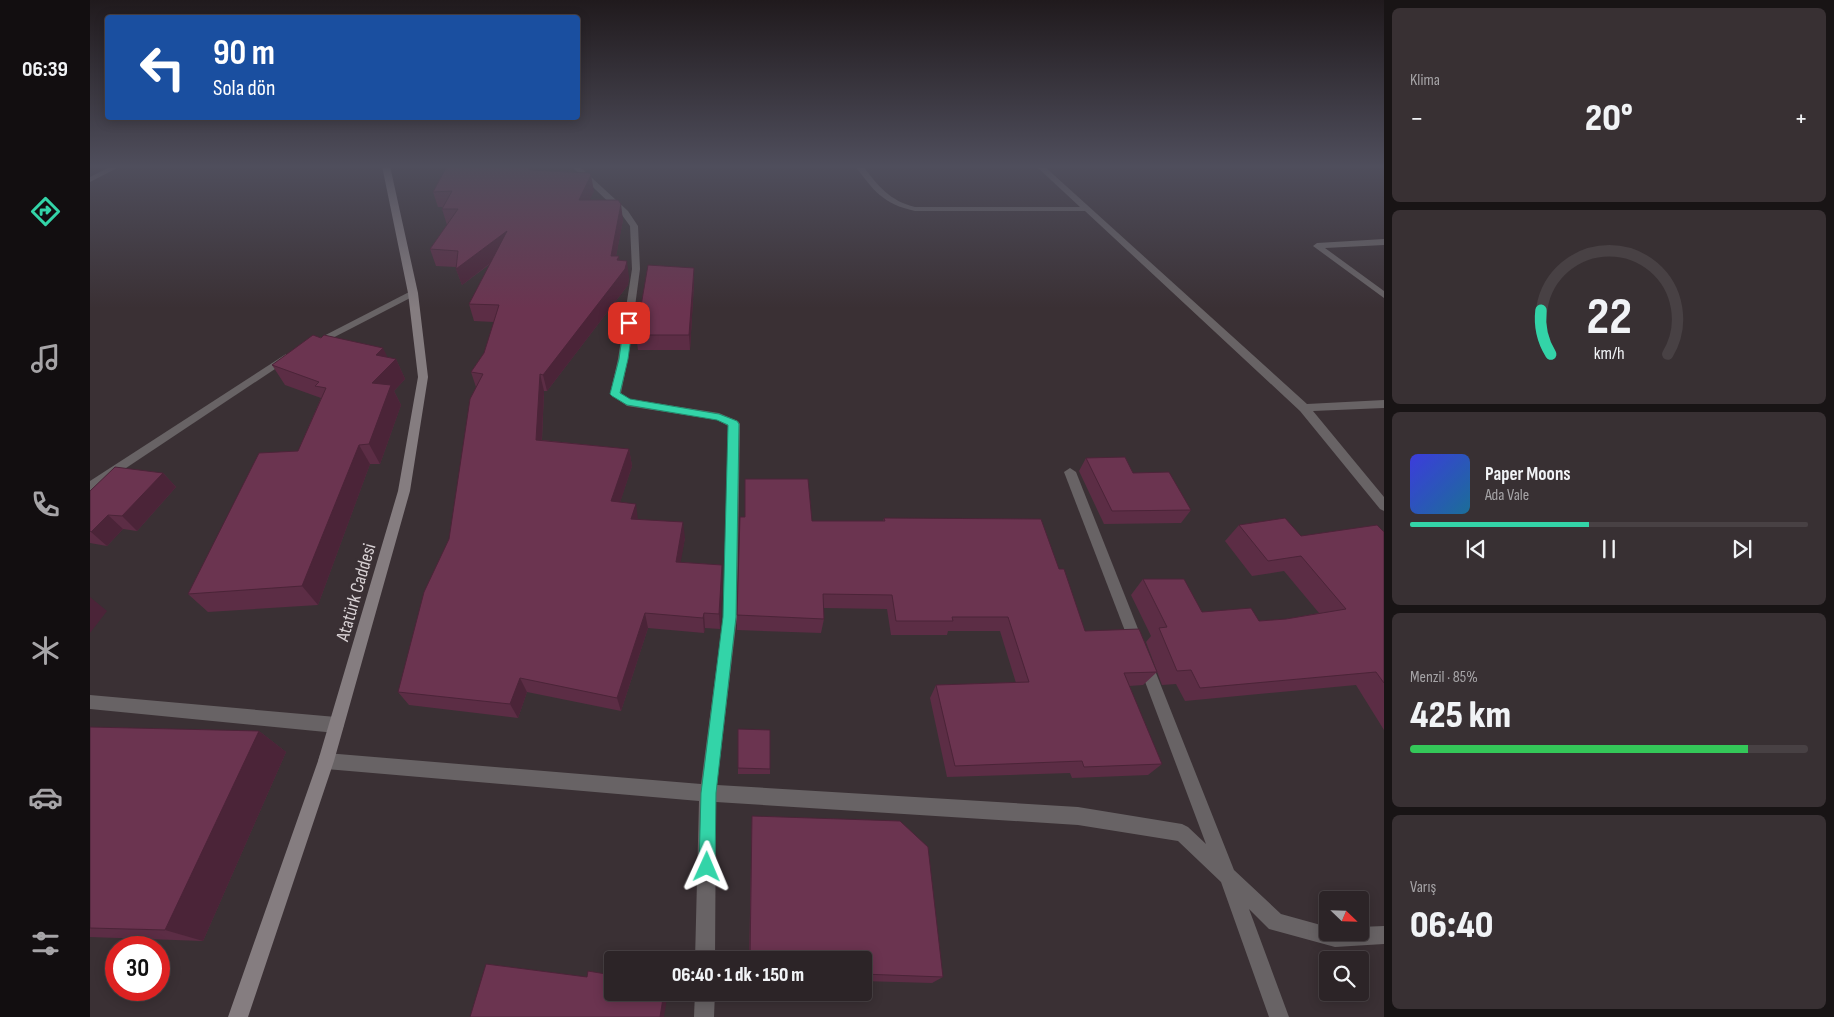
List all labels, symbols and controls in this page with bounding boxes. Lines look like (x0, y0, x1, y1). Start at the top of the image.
text: 90 m (213, 32, 275, 75)
icon: left (130, 35, 195, 100)
text: 06:39 (22, 56, 68, 83)
text: Klima (1410, 71, 1440, 90)
text: Sola dön (213, 75, 275, 102)
text: 20° (1585, 96, 1633, 141)
text: − (1410, 102, 1424, 135)
text: + (1794, 102, 1808, 135)
icon: directions (28, 194, 63, 229)
text: 22 (1586, 286, 1632, 349)
pin (608, 302, 650, 344)
icon: arrive (615, 309, 643, 337)
icon: music (28, 341, 63, 376)
text: km/h (1594, 343, 1624, 364)
text: Paper Moons (1485, 463, 1571, 486)
text: Ada Vale (1485, 486, 1529, 505)
icon: phone (28, 487, 63, 522)
icon: previous (1462, 535, 1490, 563)
icon: pause (1595, 535, 1623, 563)
icon: next (1728, 535, 1756, 563)
street label: Atatürk Caddesi (331, 541, 381, 645)
icon: climate (28, 633, 63, 668)
text: Menzil · 85% (1410, 668, 1478, 687)
text: 425 km (1410, 693, 1511, 738)
icon: car (28, 780, 63, 815)
position arrow (680, 840, 732, 892)
text: Varış (1410, 878, 1436, 897)
north arrow (1319, 891, 1369, 941)
map controls (1319, 891, 1369, 1001)
text: 06:40 (1410, 903, 1493, 948)
icon: filters (28, 926, 63, 961)
speed limit sign: 30 (105, 936, 170, 1001)
button: search (1319, 951, 1369, 1001)
text: 06:40 · 1 dk · 150 m (672, 964, 804, 987)

